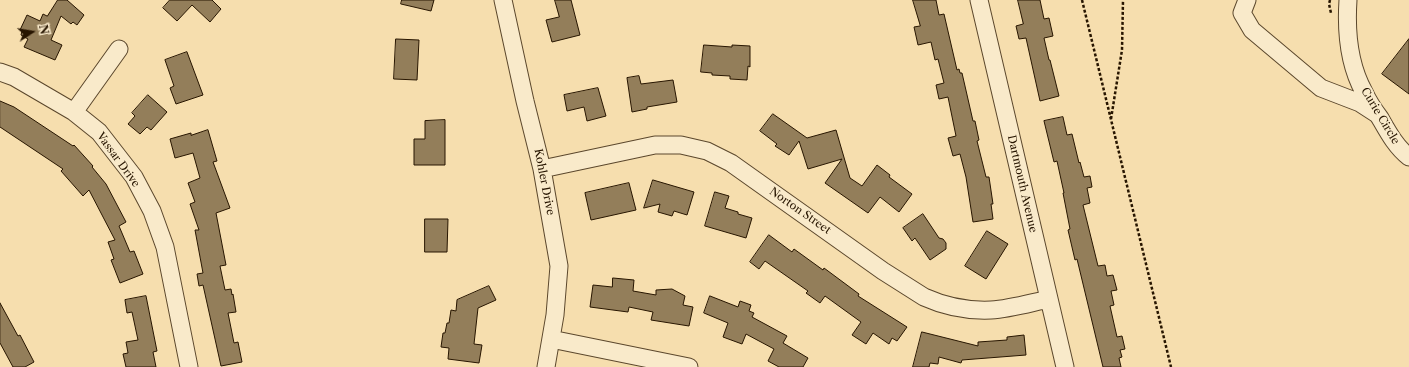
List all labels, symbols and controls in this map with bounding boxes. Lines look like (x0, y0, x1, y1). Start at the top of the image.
north arrow (12, 12, 52, 52)
text: N (36, 23, 52, 36)
street label: Curie Circle (1358, 85, 1402, 147)
street label: Vassar Drive (94, 130, 142, 190)
street label: Dartmouth Avenue (1004, 134, 1040, 234)
street label: Kohler Drive (531, 148, 557, 216)
street label: Norton Street (767, 185, 833, 237)

